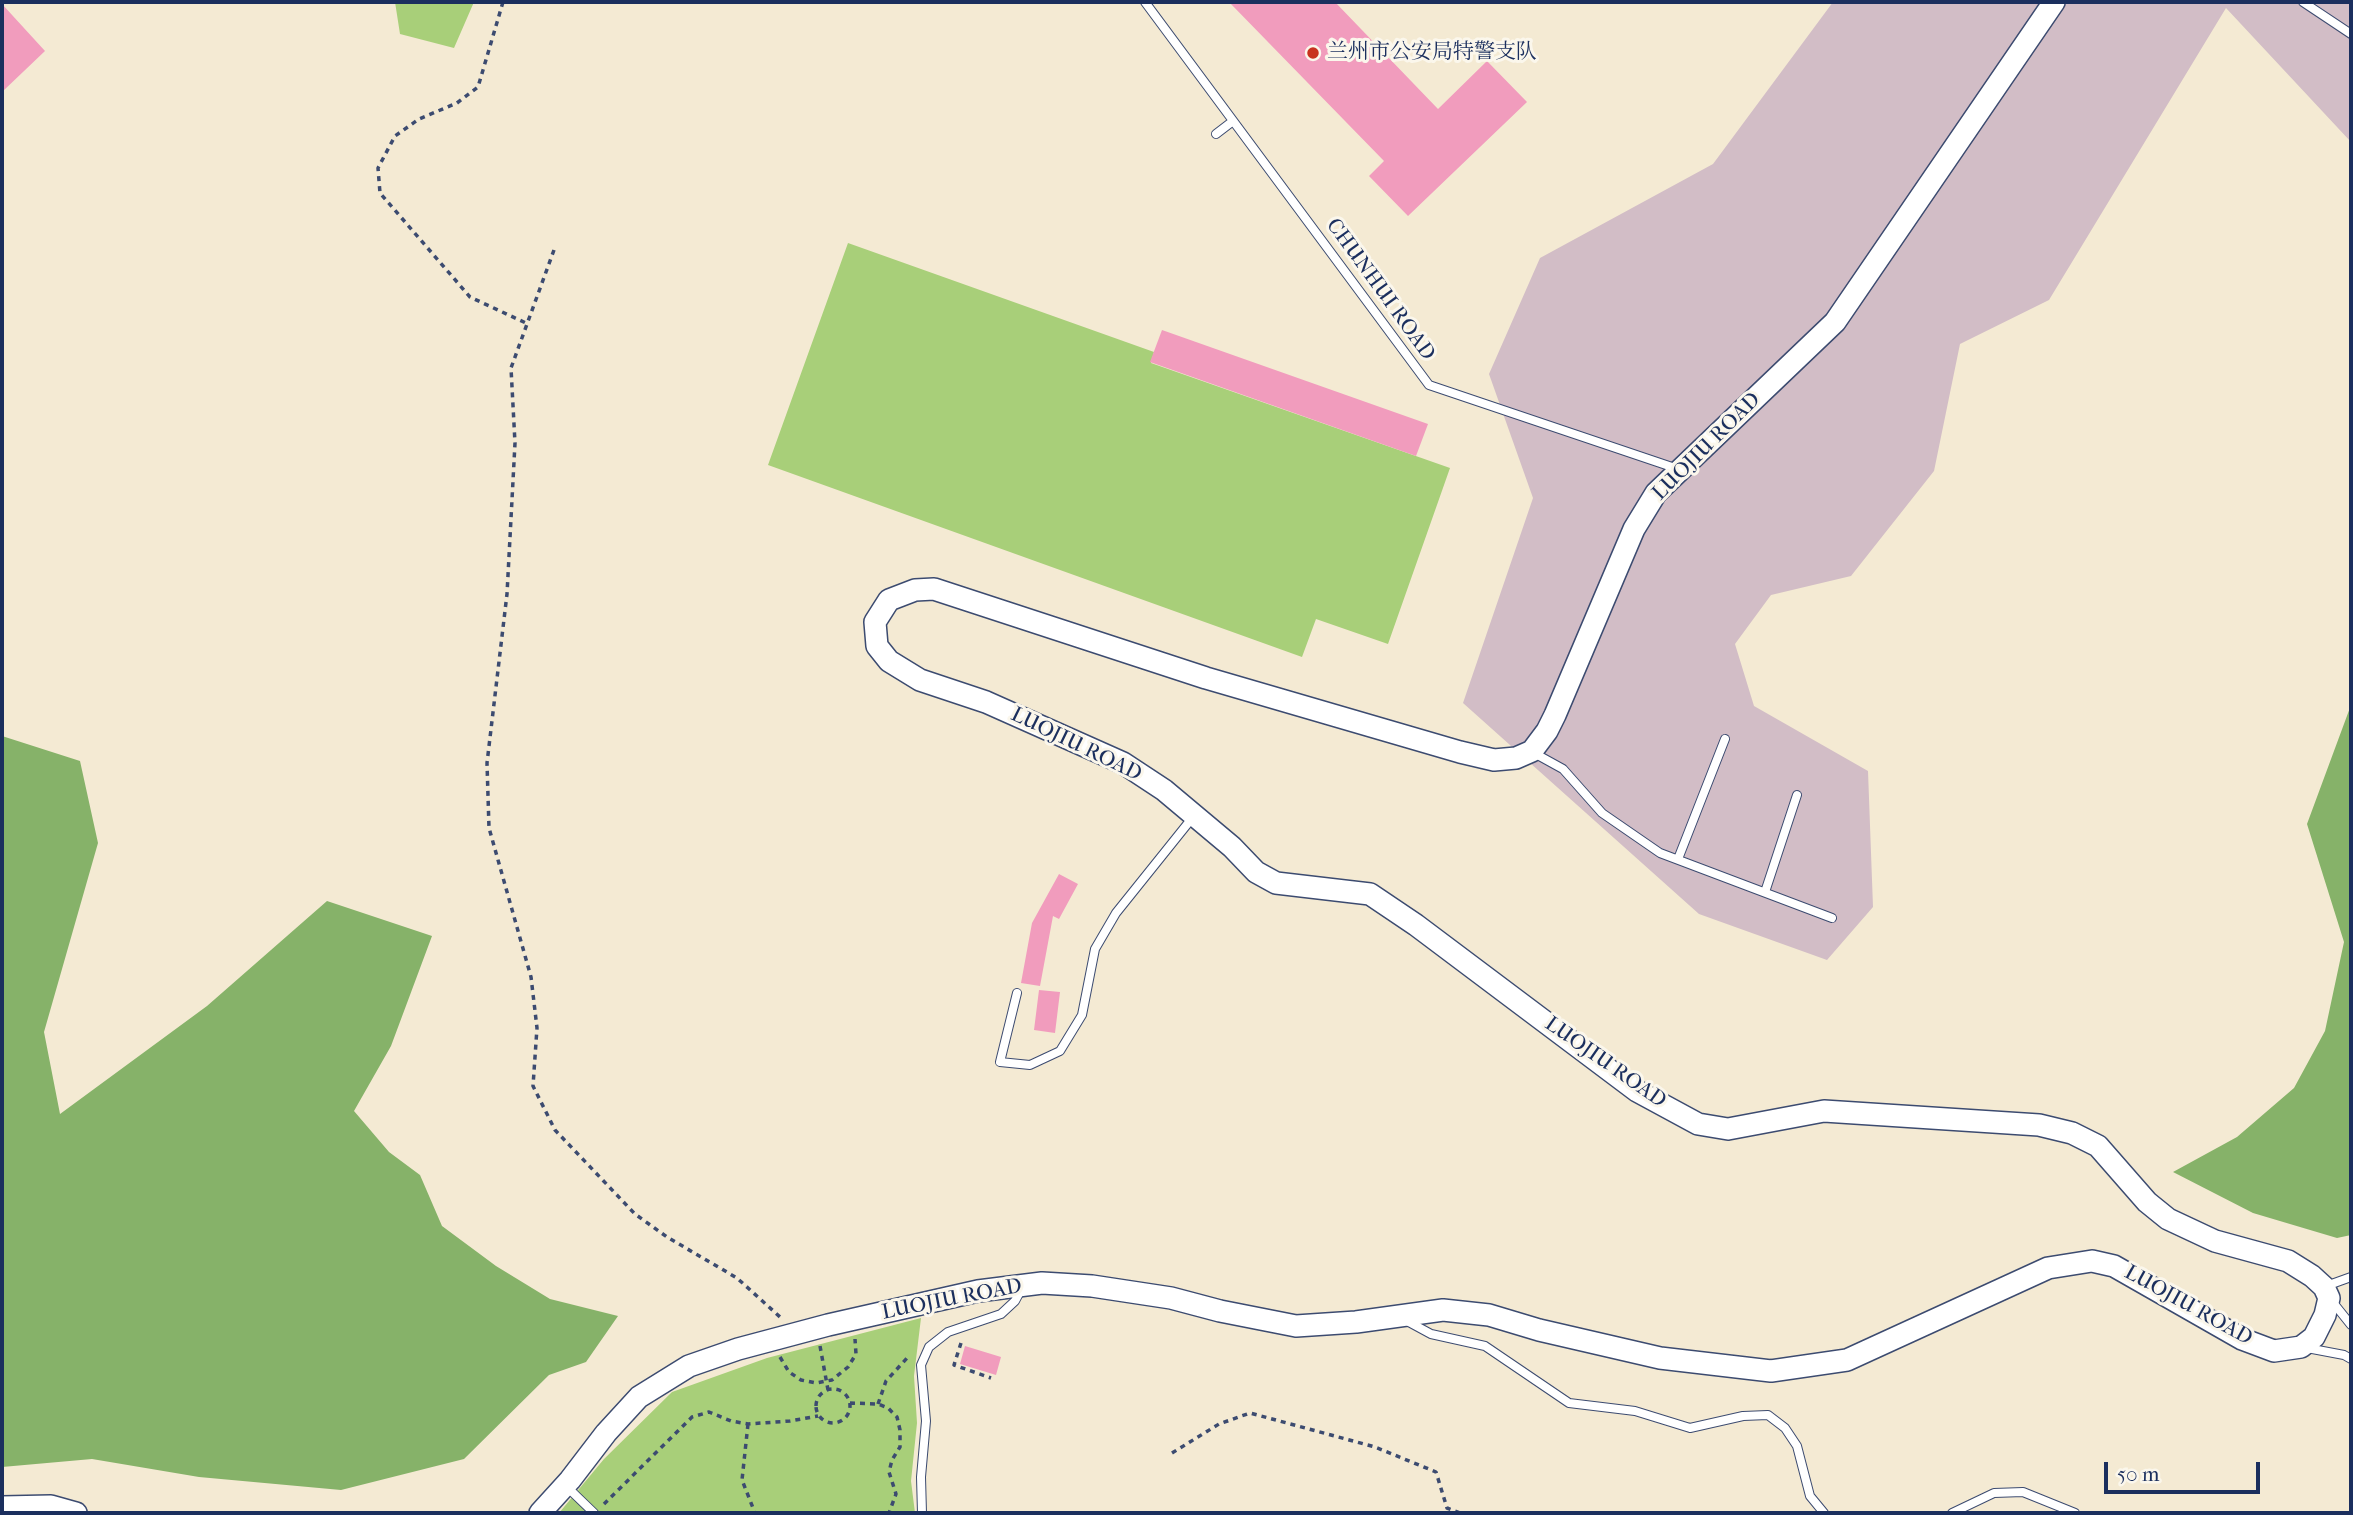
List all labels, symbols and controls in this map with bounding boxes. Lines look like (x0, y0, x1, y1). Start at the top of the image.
place label: 兰州市公安局特警支队 (1327, 40, 1537, 66)
marker: 兰州市公安局特警支队 (1305, 45, 1321, 61)
street label: CHUNHUI ROAD (1320, 214, 1440, 366)
street label: LUOJIU ROAD (1648, 388, 1766, 506)
street label: LUOJIU ROAD (1007, 702, 1145, 788)
street label: LUOJIU ROAD (1539, 1012, 1671, 1114)
street label: LUOJIU ROAD (2120, 1260, 2256, 1352)
street label: LUOJIU ROAD (880, 1274, 1024, 1326)
scale bar (2108, 1448, 2264, 1492)
text: 50 m (2117, 1462, 2160, 1486)

